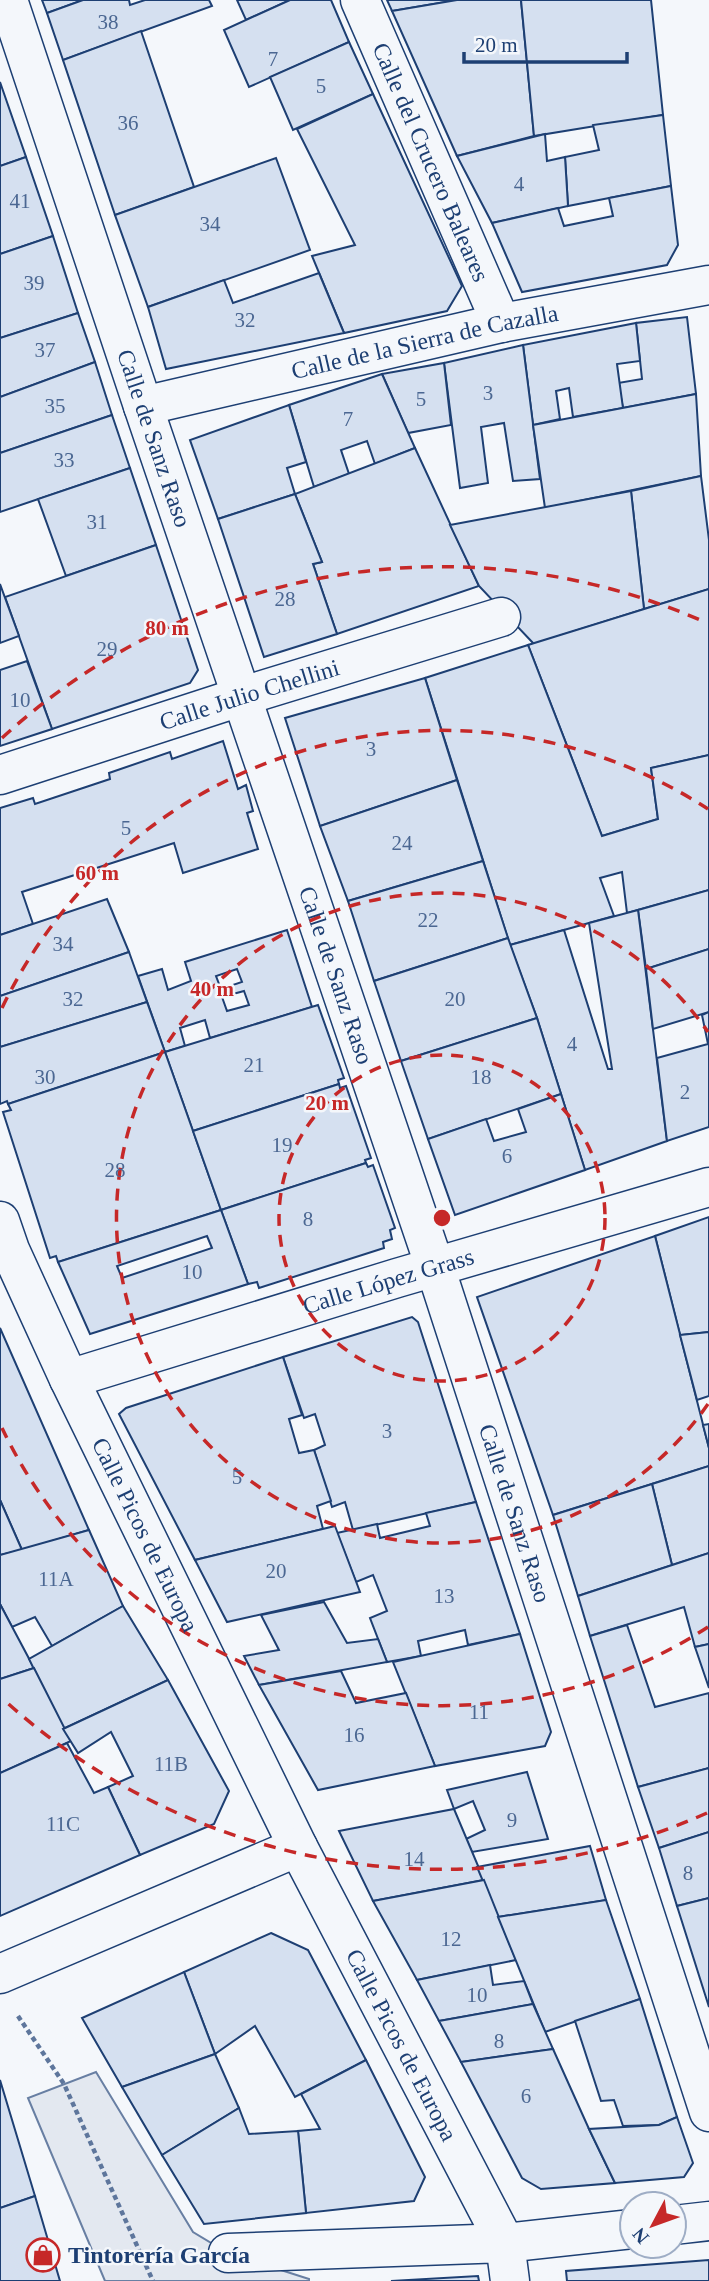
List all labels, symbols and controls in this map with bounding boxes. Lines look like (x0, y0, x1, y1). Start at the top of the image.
house number: 38 (98, 10, 119, 34)
scale bar (464, 21, 627, 65)
text: 20 m (475, 33, 518, 57)
street label: Calle del Crucero Baleares (367, 39, 494, 286)
house number: 7 (268, 47, 278, 71)
house number: 5 (316, 74, 326, 98)
house number: 36 (118, 111, 139, 135)
house number: 4 (514, 172, 525, 196)
house number: 41 (10, 189, 31, 213)
house number: 34 (200, 212, 221, 236)
house number: 39 (24, 271, 45, 295)
street label: Calle de la Sierra de Cazalla (289, 300, 561, 384)
house number: 32 (235, 308, 256, 332)
house number: 37 (35, 338, 56, 362)
street label: Calle de Sanz Raso (112, 346, 196, 531)
house number: 3 (483, 381, 493, 405)
house number: 5 (416, 387, 426, 411)
house number: 35 (45, 394, 66, 418)
house number: 7 (343, 407, 353, 431)
house number: 33 (54, 448, 75, 472)
house number: 31 (87, 510, 108, 534)
house number: 28 (275, 587, 296, 611)
text: 80 m (145, 616, 189, 640)
house number: 29 (97, 637, 118, 661)
street label: Calle Julio Chellini (156, 654, 343, 735)
house number: 10 (10, 688, 31, 712)
house number: 3 (366, 737, 376, 761)
house number: 5 (121, 816, 131, 840)
house number: 24 (392, 831, 413, 855)
text: 60 m (75, 861, 119, 885)
street label: Calle de Sanz Raso (294, 883, 378, 1068)
house number: 22 (418, 908, 439, 932)
house number: 34 (53, 932, 74, 956)
text: 40 m (190, 977, 234, 1001)
house number: 32 (63, 987, 84, 1011)
house number: 20 (445, 987, 466, 1011)
house number: 4 (567, 1032, 578, 1056)
house number: 21 (244, 1053, 265, 1077)
house number: 30 (35, 1065, 56, 1089)
house number: 18 (471, 1065, 492, 1089)
house number: 2 (680, 1080, 690, 1104)
text: 20 m (305, 1091, 349, 1115)
house number: 19 (272, 1133, 293, 1157)
house number: 6 (502, 1144, 512, 1168)
house number: 28 (105, 1158, 126, 1182)
centre of rings (430, 1206, 454, 1230)
house number: 8 (303, 1207, 313, 1231)
street label: Calle López Grass (300, 1243, 477, 1319)
house number: 10 (182, 1260, 203, 1284)
house number: 3 (382, 1419, 392, 1443)
street label: Calle de Sanz Raso (474, 1421, 556, 1606)
street label: Calle Picos de Europa (87, 1434, 204, 1636)
house number: 5 (232, 1465, 242, 1489)
house number: 20 (266, 1559, 287, 1583)
house number: 11A (38, 1567, 75, 1591)
house number: 13 (434, 1584, 455, 1608)
house number: 11 (469, 1700, 489, 1724)
house number: 16 (344, 1723, 365, 1747)
house number: 11B (154, 1752, 188, 1776)
house number: 9 (507, 1808, 517, 1832)
house number: 11C (46, 1812, 80, 1836)
house number: 14 (404, 1847, 425, 1871)
house number: 8 (683, 1861, 693, 1885)
house number: 12 (441, 1927, 462, 1951)
street label: Calle Picos de Europa (341, 1945, 462, 2146)
house number: 10 (467, 1983, 488, 2007)
house number: 8 (494, 2029, 504, 2053)
house number: 6 (521, 2084, 531, 2108)
north arrow (618, 2190, 688, 2260)
text: N (628, 2224, 653, 2248)
shop icon: Tintorería García (24, 2236, 62, 2274)
place label: Tintorería García (68, 2242, 250, 2268)

